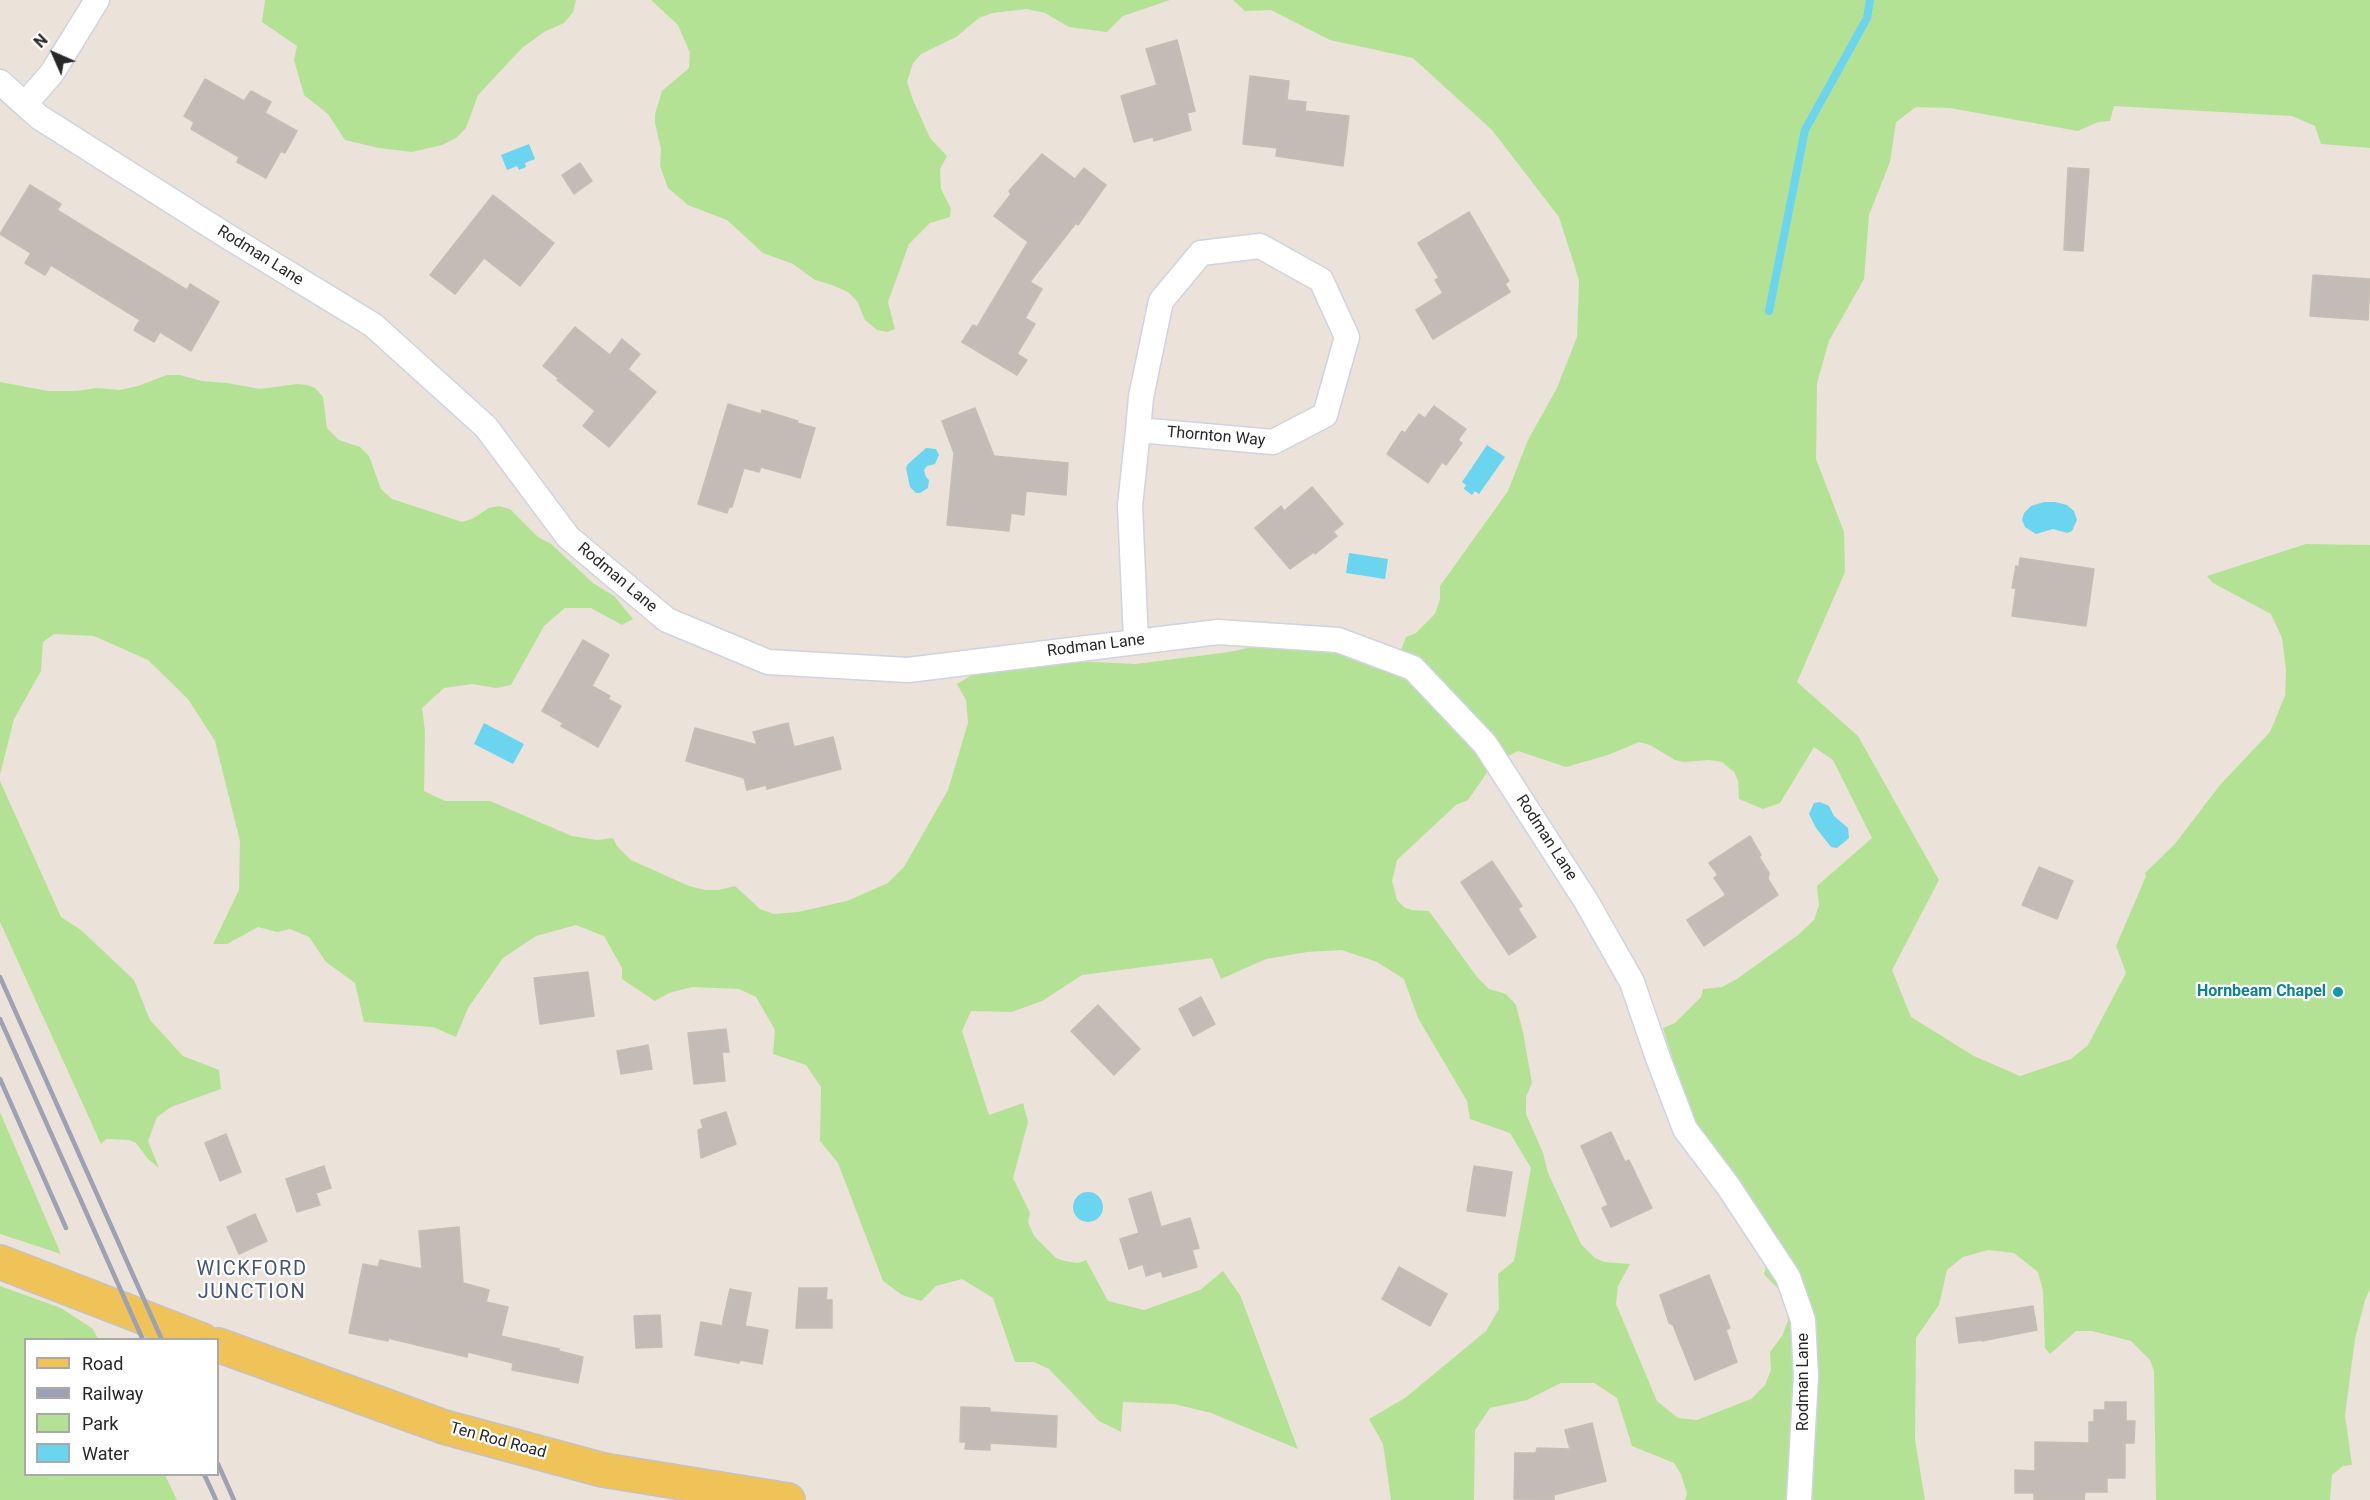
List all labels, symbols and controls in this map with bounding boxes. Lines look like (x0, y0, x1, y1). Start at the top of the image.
north arrow (24, 24, 84, 84)
text: N (30, 30, 52, 52)
street label: Rodman Lane (213, 222, 307, 290)
street label: Thornton Way (1166, 423, 1266, 451)
street label: Rodman Lane (573, 539, 661, 617)
street label: Rodman Lane (1046, 630, 1146, 662)
street label: Rodman Lane (1511, 792, 1581, 884)
place label: Hornbeam Chapel (2197, 982, 2326, 1002)
marker: Hornbeam Chapel (2331, 985, 2345, 999)
district label: WICKFORD JUNCTION (196, 1258, 308, 1305)
street label: Rodman Lane (1794, 1333, 1814, 1431)
legend (24, 1338, 219, 1476)
text: Road (82, 1353, 123, 1374)
text: Railway (82, 1383, 143, 1404)
text: Park (82, 1413, 118, 1434)
street label: Ten Rod Road (448, 1419, 548, 1463)
text: Water (82, 1443, 129, 1464)

